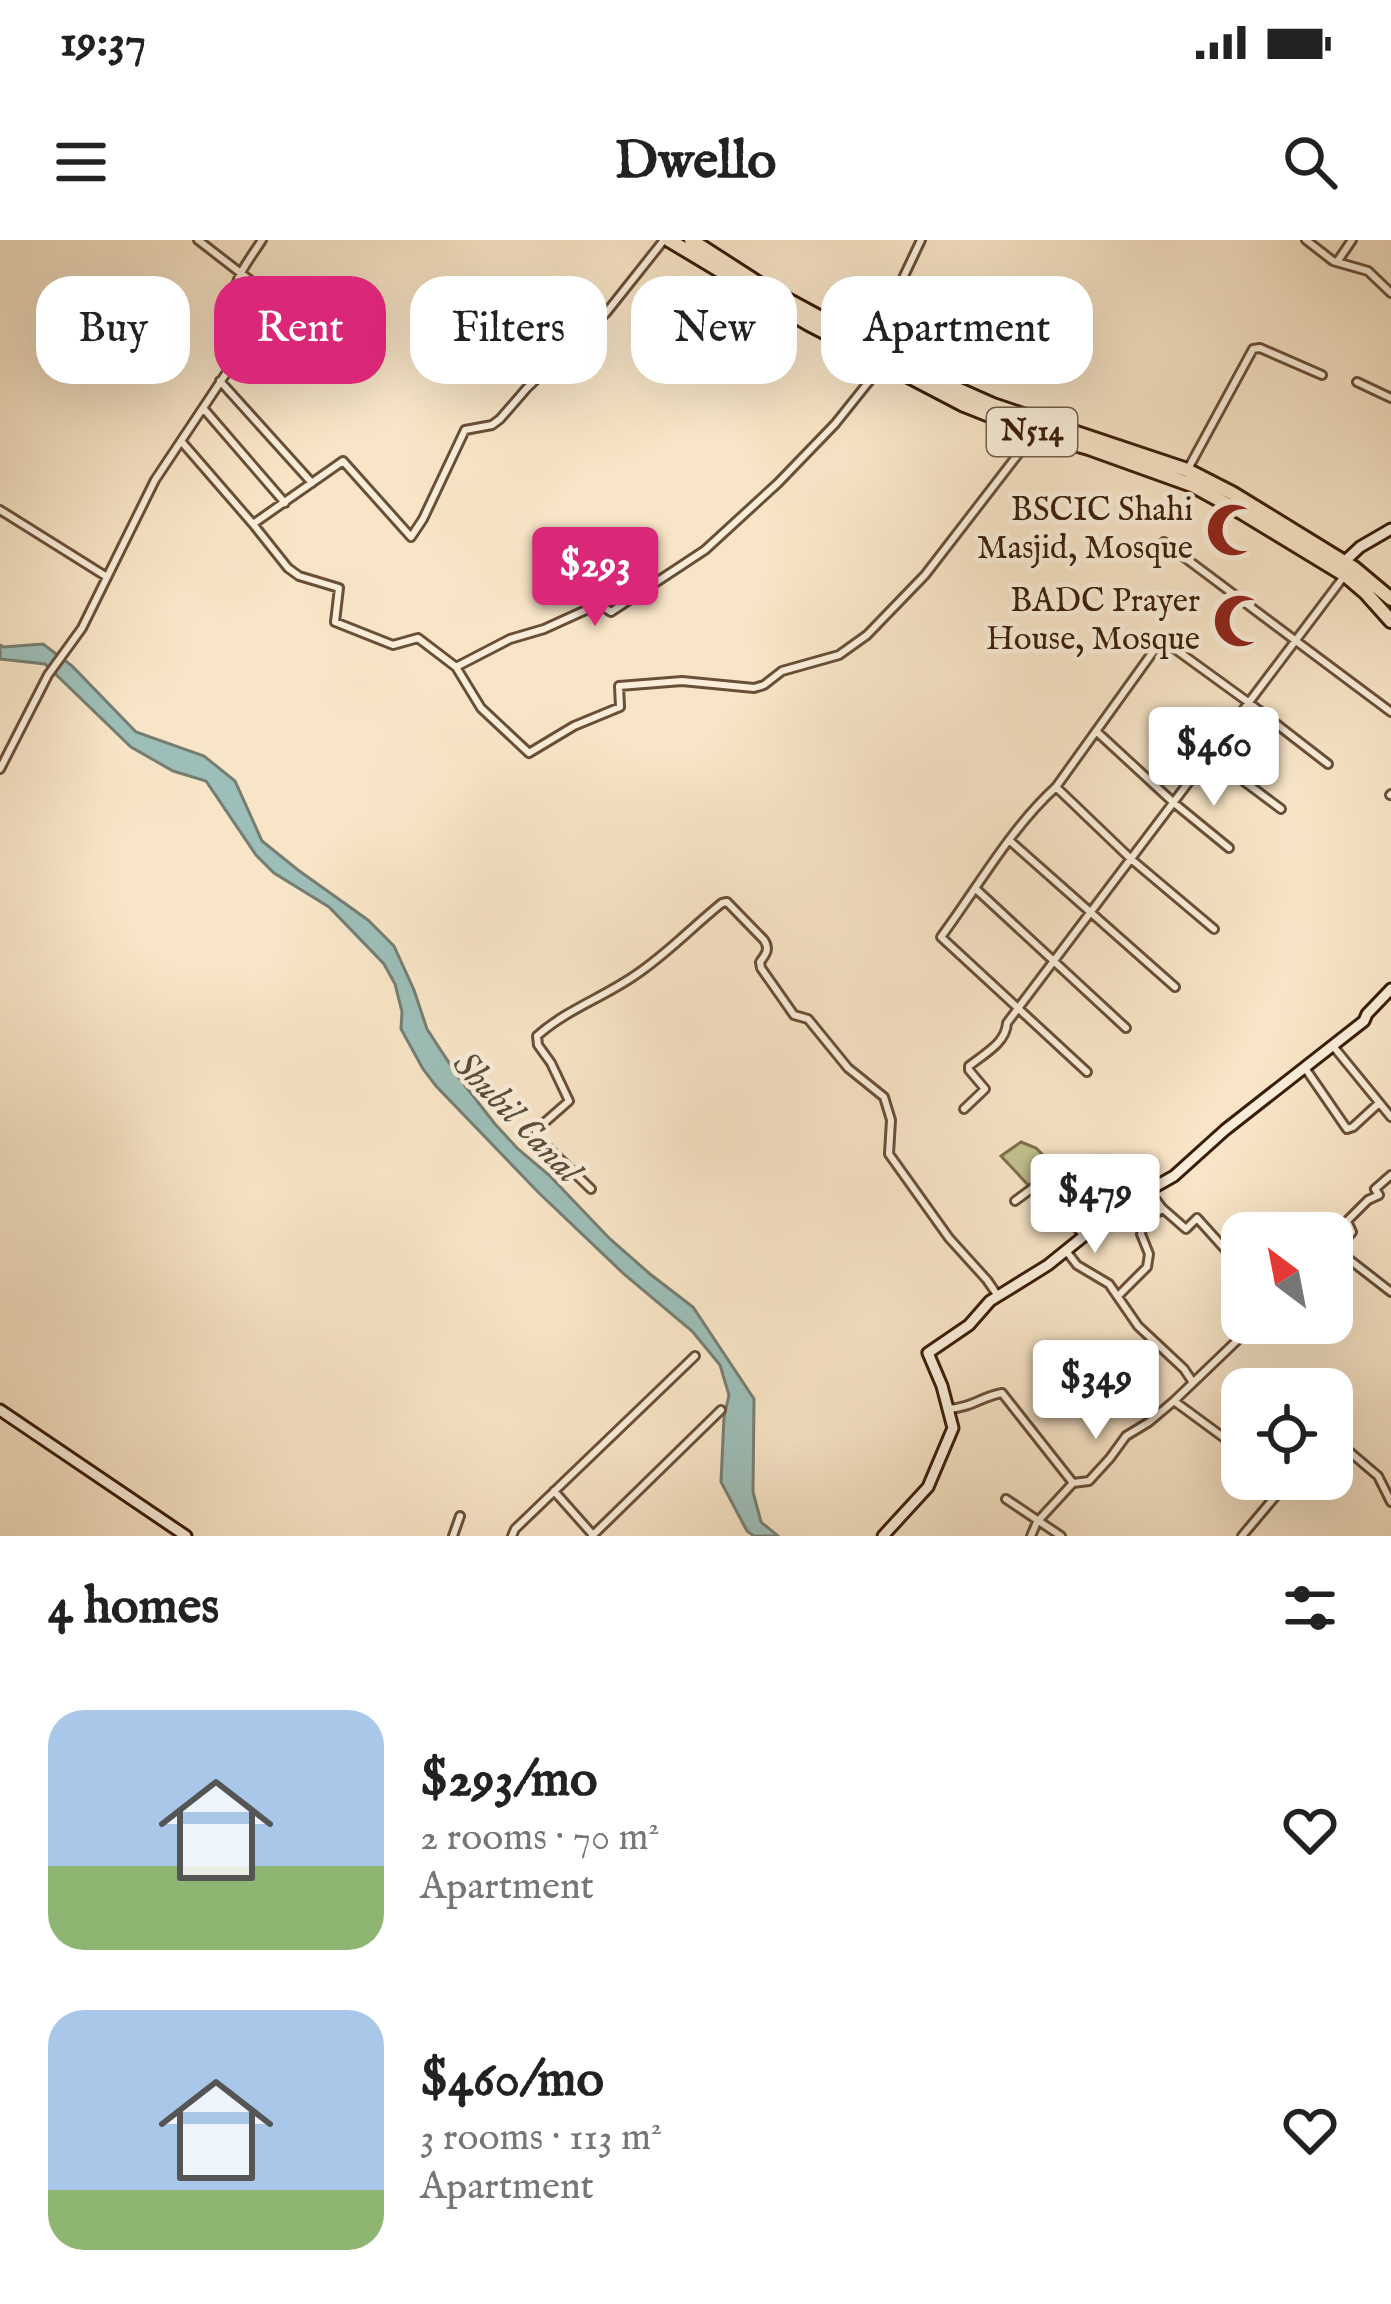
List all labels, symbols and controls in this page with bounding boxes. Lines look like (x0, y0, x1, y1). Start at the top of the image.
text: 19:37 (60, 14, 146, 71)
text: Dwello (615, 128, 776, 197)
icon: menu (48, 129, 114, 195)
icon: search (1277, 129, 1343, 195)
chip: Buy (36, 276, 190, 384)
chip: Rent (214, 276, 386, 384)
chip: Filters (410, 276, 607, 384)
chip: New (631, 276, 797, 384)
chip: Apartment (821, 276, 1093, 384)
road number: N514 (987, 408, 1077, 456)
place label: BSCIC Shahi Masjid, Mosque (977, 490, 1193, 570)
mosque icon: BSCIC Shahi Masjid, Mosque (1204, 501, 1262, 559)
pin: $293 (524, 527, 666, 629)
text: $293 (559, 541, 631, 590)
place label: BADC Prayer House, Mosque (986, 581, 1200, 661)
mosque icon: BADC Prayer House, Mosque (1211, 592, 1269, 650)
pin: $460 (1143, 707, 1285, 809)
text: $460 (1176, 721, 1252, 770)
water label: Shubil Canal (442, 1042, 592, 1196)
pin: $479 (1024, 1154, 1166, 1256)
text: $479 (1058, 1168, 1132, 1217)
north arrow (1221, 1212, 1353, 1344)
map controls (1221, 1212, 1353, 1500)
pin: $349 (1025, 1340, 1167, 1442)
text: $349 (1060, 1354, 1132, 1403)
button: locate (1221, 1368, 1353, 1500)
icon: filters (1277, 1575, 1343, 1641)
text: 4 homes (48, 1576, 219, 1641)
text: $293/mo (420, 1749, 598, 1814)
icon: home (144, 1758, 288, 1902)
icon: heart (1277, 1797, 1343, 1863)
text: 2 rooms · 70 m² (420, 1814, 660, 1863)
text: Apartment (420, 1863, 594, 1912)
text: $460/mo (420, 2049, 604, 2114)
icon: home (144, 2058, 288, 2202)
icon: heart (1277, 2097, 1343, 2163)
text: 3 rooms · 113 m² (420, 2114, 662, 2163)
text: Apartment (420, 2163, 594, 2212)

